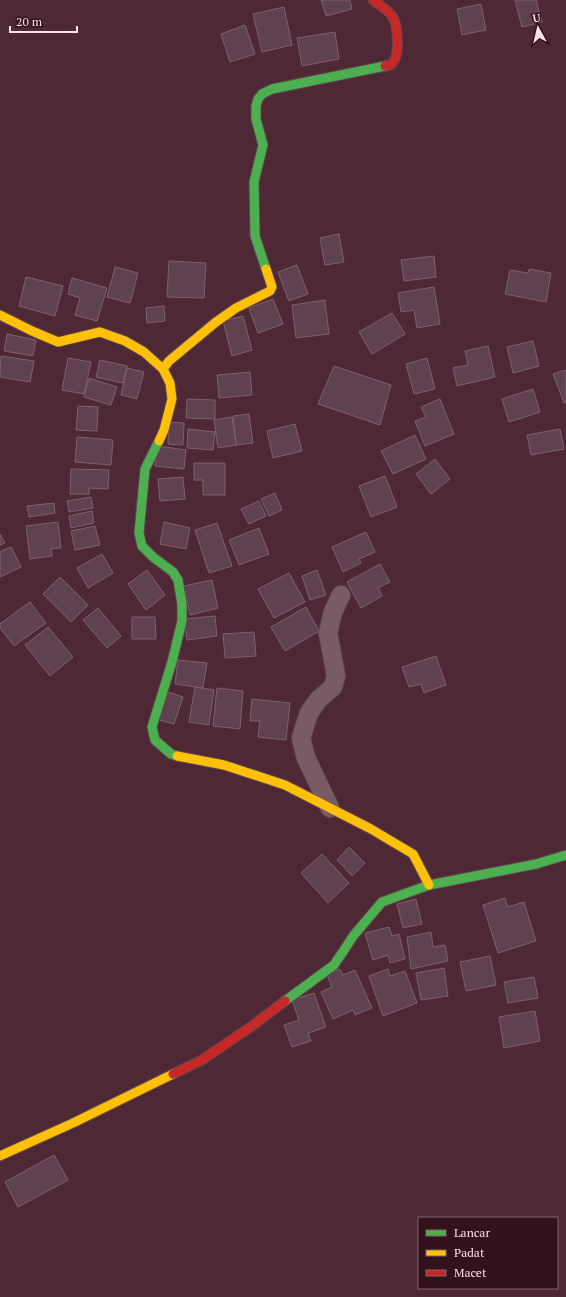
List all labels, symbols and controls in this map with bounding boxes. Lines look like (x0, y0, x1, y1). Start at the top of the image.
scale bar (10, 8, 77, 34)
north arrow (518, 8, 558, 48)
text: U (532, 11, 542, 26)
text: 20 m (16, 14, 43, 29)
legend (418, 1217, 558, 1289)
text: Lancar (454, 1225, 490, 1240)
text: Padat (454, 1245, 485, 1260)
text: Macet (454, 1265, 487, 1280)

